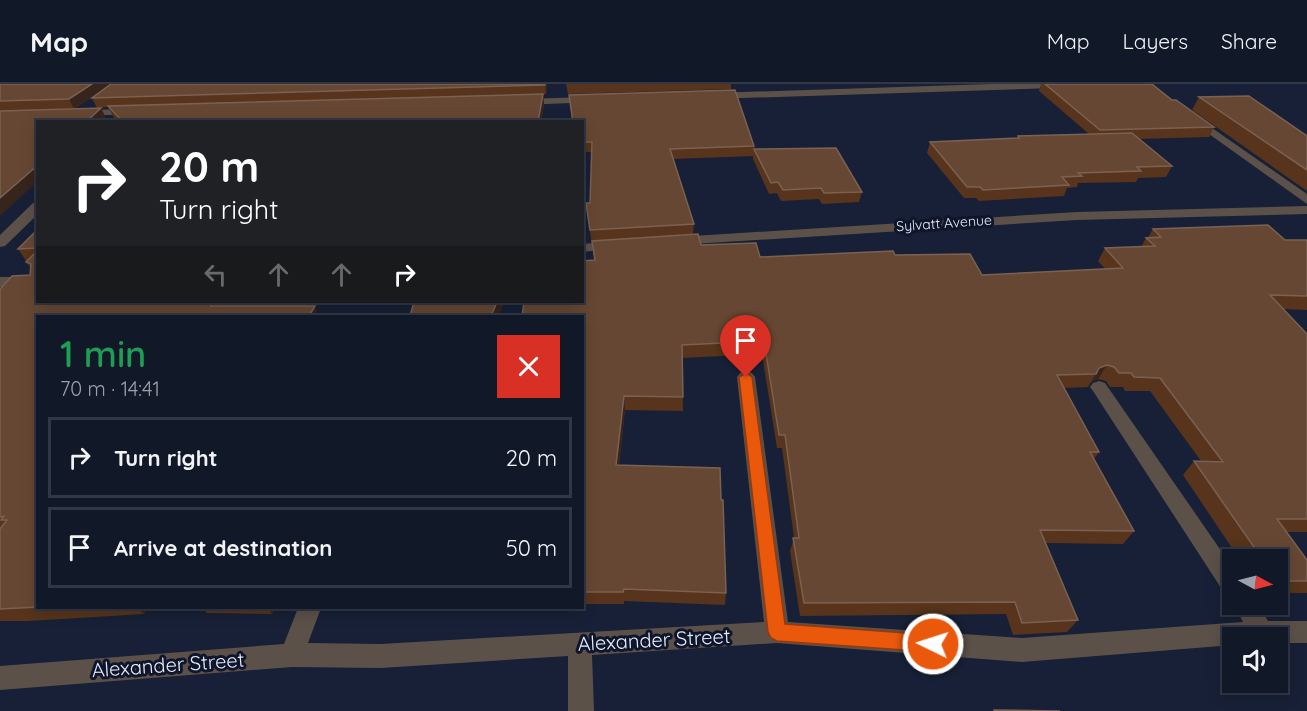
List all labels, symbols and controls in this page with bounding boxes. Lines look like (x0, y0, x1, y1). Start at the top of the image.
text: Map (30, 24, 88, 59)
text: Map (1047, 28, 1090, 54)
text: Layers (1123, 28, 1188, 54)
text: Share (1221, 28, 1277, 54)
text: 20 m (159, 140, 259, 193)
icon: right (60, 144, 138, 222)
text: Turn right (159, 192, 278, 226)
street label: Sylvatt Avenue (896, 211, 992, 235)
icon: left (199, 258, 232, 291)
icon: ahead (262, 258, 295, 291)
icon: ahead (325, 258, 358, 291)
icon: right (388, 258, 421, 291)
pin (720, 315, 771, 377)
icon: arrive (729, 324, 762, 357)
text: 1 min (60, 331, 146, 376)
button: close (497, 335, 560, 398)
text: 70 m · 14:41 (60, 376, 160, 401)
icon: right (63, 441, 96, 474)
text: Turn right (114, 444, 218, 472)
text: 20 m (506, 444, 557, 472)
icon: arrive (63, 531, 96, 564)
text: Arrive at destination (114, 534, 332, 562)
text: 50 m (506, 534, 557, 562)
north arrow (1222, 549, 1288, 615)
map controls (1222, 549, 1288, 693)
position arrow (901, 612, 965, 676)
street label: Alexander Street (577, 623, 731, 656)
button: sound (1222, 627, 1288, 693)
street label: Alexander Street (91, 647, 245, 682)

